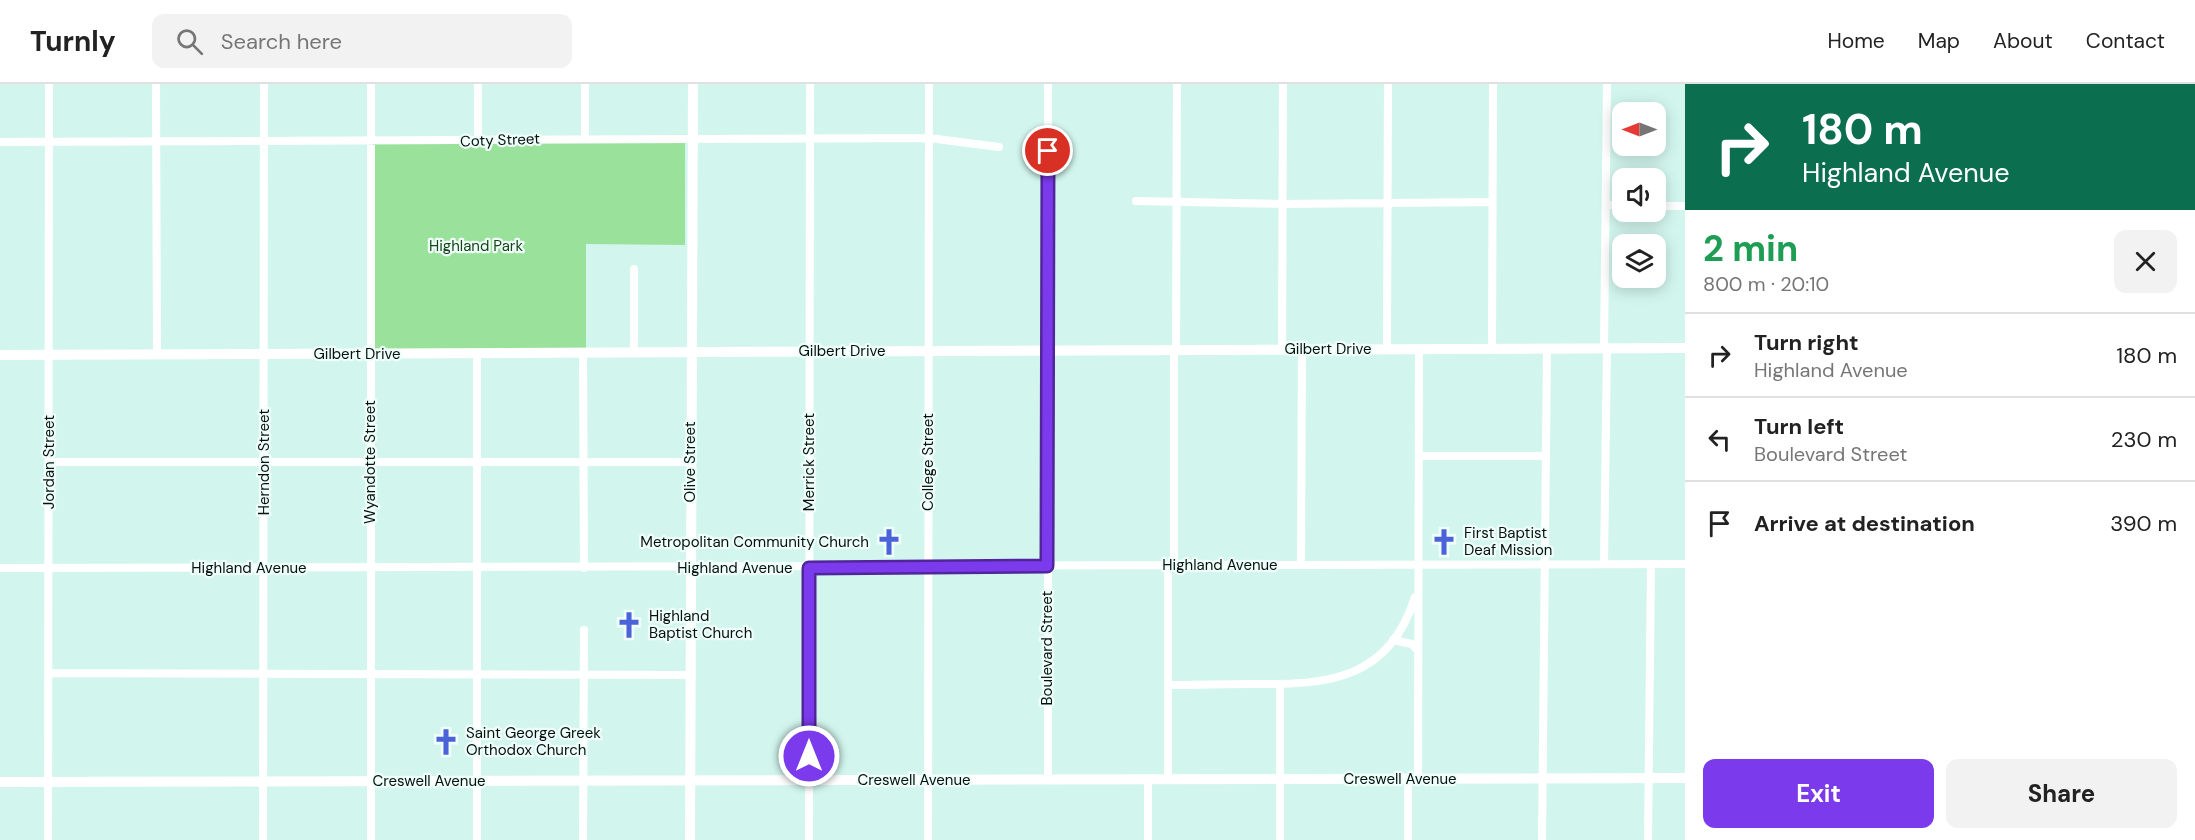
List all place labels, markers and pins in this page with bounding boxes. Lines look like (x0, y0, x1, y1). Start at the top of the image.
pin (1022, 125, 1073, 176)
place label: First Baptist Deaf Mission (1464, 523, 1552, 560)
church icon: Metropolitan Community Church (874, 527, 904, 557)
church icon: First Baptist Deaf Mission (1429, 527, 1459, 557)
place label: Metropolitan Community Church (640, 532, 869, 552)
place label: Highland Baptist Church (649, 606, 752, 643)
church icon: Highland Baptist Church (614, 610, 644, 640)
place label: Saint George Greek Orthodox Church (466, 723, 601, 760)
church icon: Saint George Greek Orthodox Church (431, 727, 461, 757)

